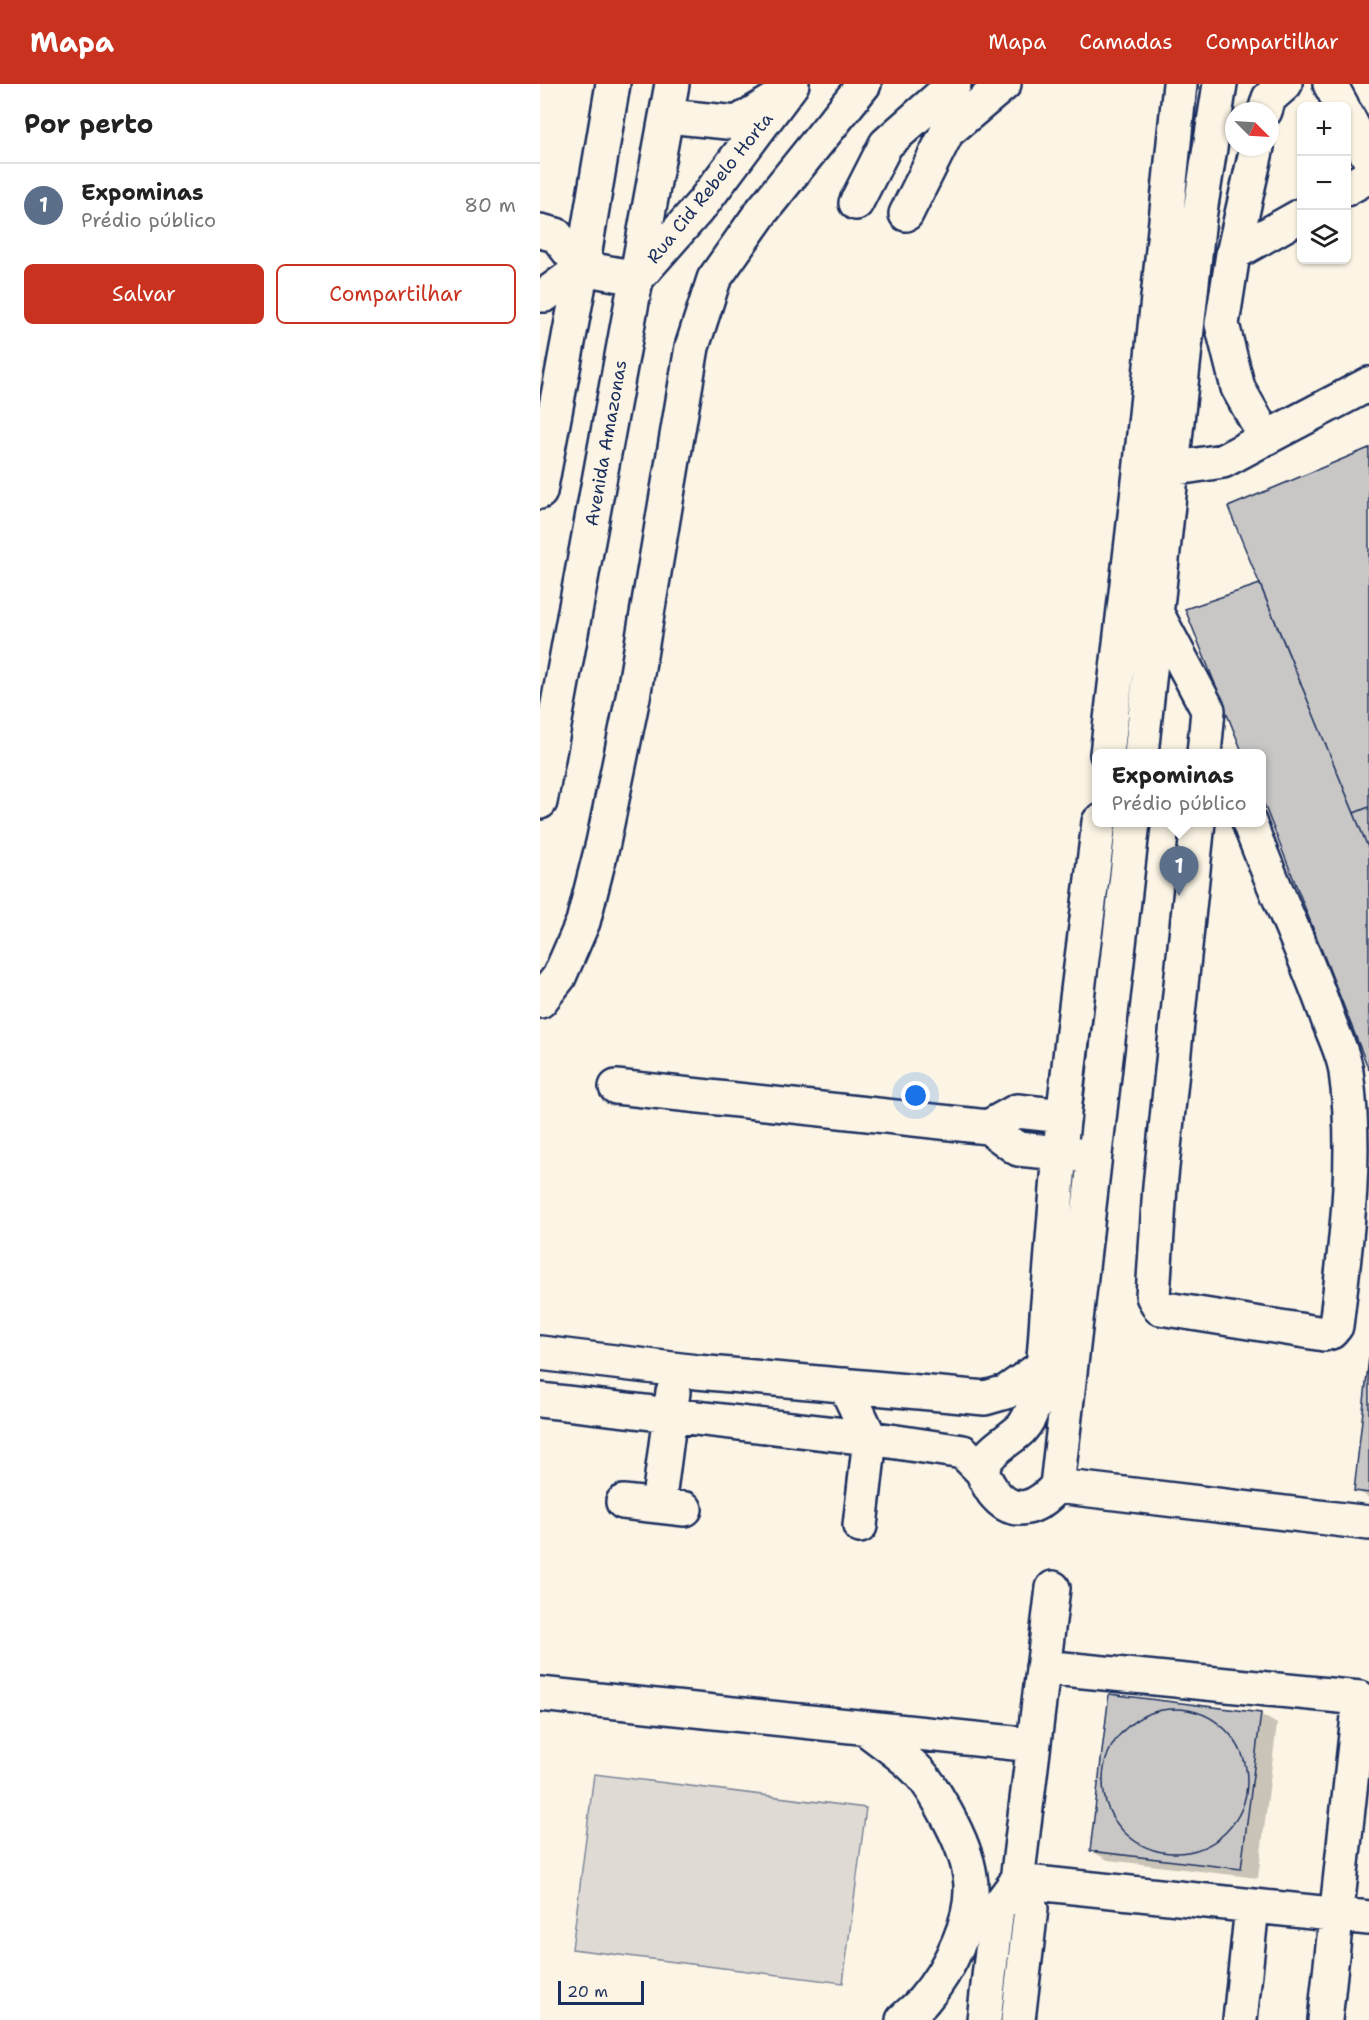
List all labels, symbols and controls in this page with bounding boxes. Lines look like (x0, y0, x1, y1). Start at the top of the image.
text: Mapa (30, 23, 114, 61)
text: Mapa (988, 28, 1046, 56)
text: Camadas (1079, 28, 1173, 56)
text: Compartilhar (1206, 28, 1339, 56)
north arrow (1225, 102, 1279, 156)
map controls (1297, 102, 1351, 264)
button: + (1297, 102, 1351, 156)
text: Por perto (24, 106, 153, 141)
street label: Rua Cid Rebelo Horta (642, 107, 778, 269)
button: − (1297, 156, 1351, 210)
text: Expominas (81, 178, 204, 207)
text: 1 (39, 192, 48, 218)
text: 80 m (464, 192, 516, 218)
text: Prédio público (81, 207, 216, 233)
button: layers (1297, 210, 1351, 264)
button: Salvar (24, 264, 264, 324)
button: Compartilhar (276, 264, 516, 324)
street label: Avenida Amazonas (580, 358, 632, 528)
popup (1092, 749, 1266, 827)
text: Expominas (1111, 761, 1234, 790)
text: Prédio público (1111, 790, 1247, 816)
pin: 1 (1160, 846, 1198, 896)
your location (901, 1081, 930, 1110)
scale bar (558, 1978, 644, 2006)
text: 20 m (567, 1981, 608, 2002)

